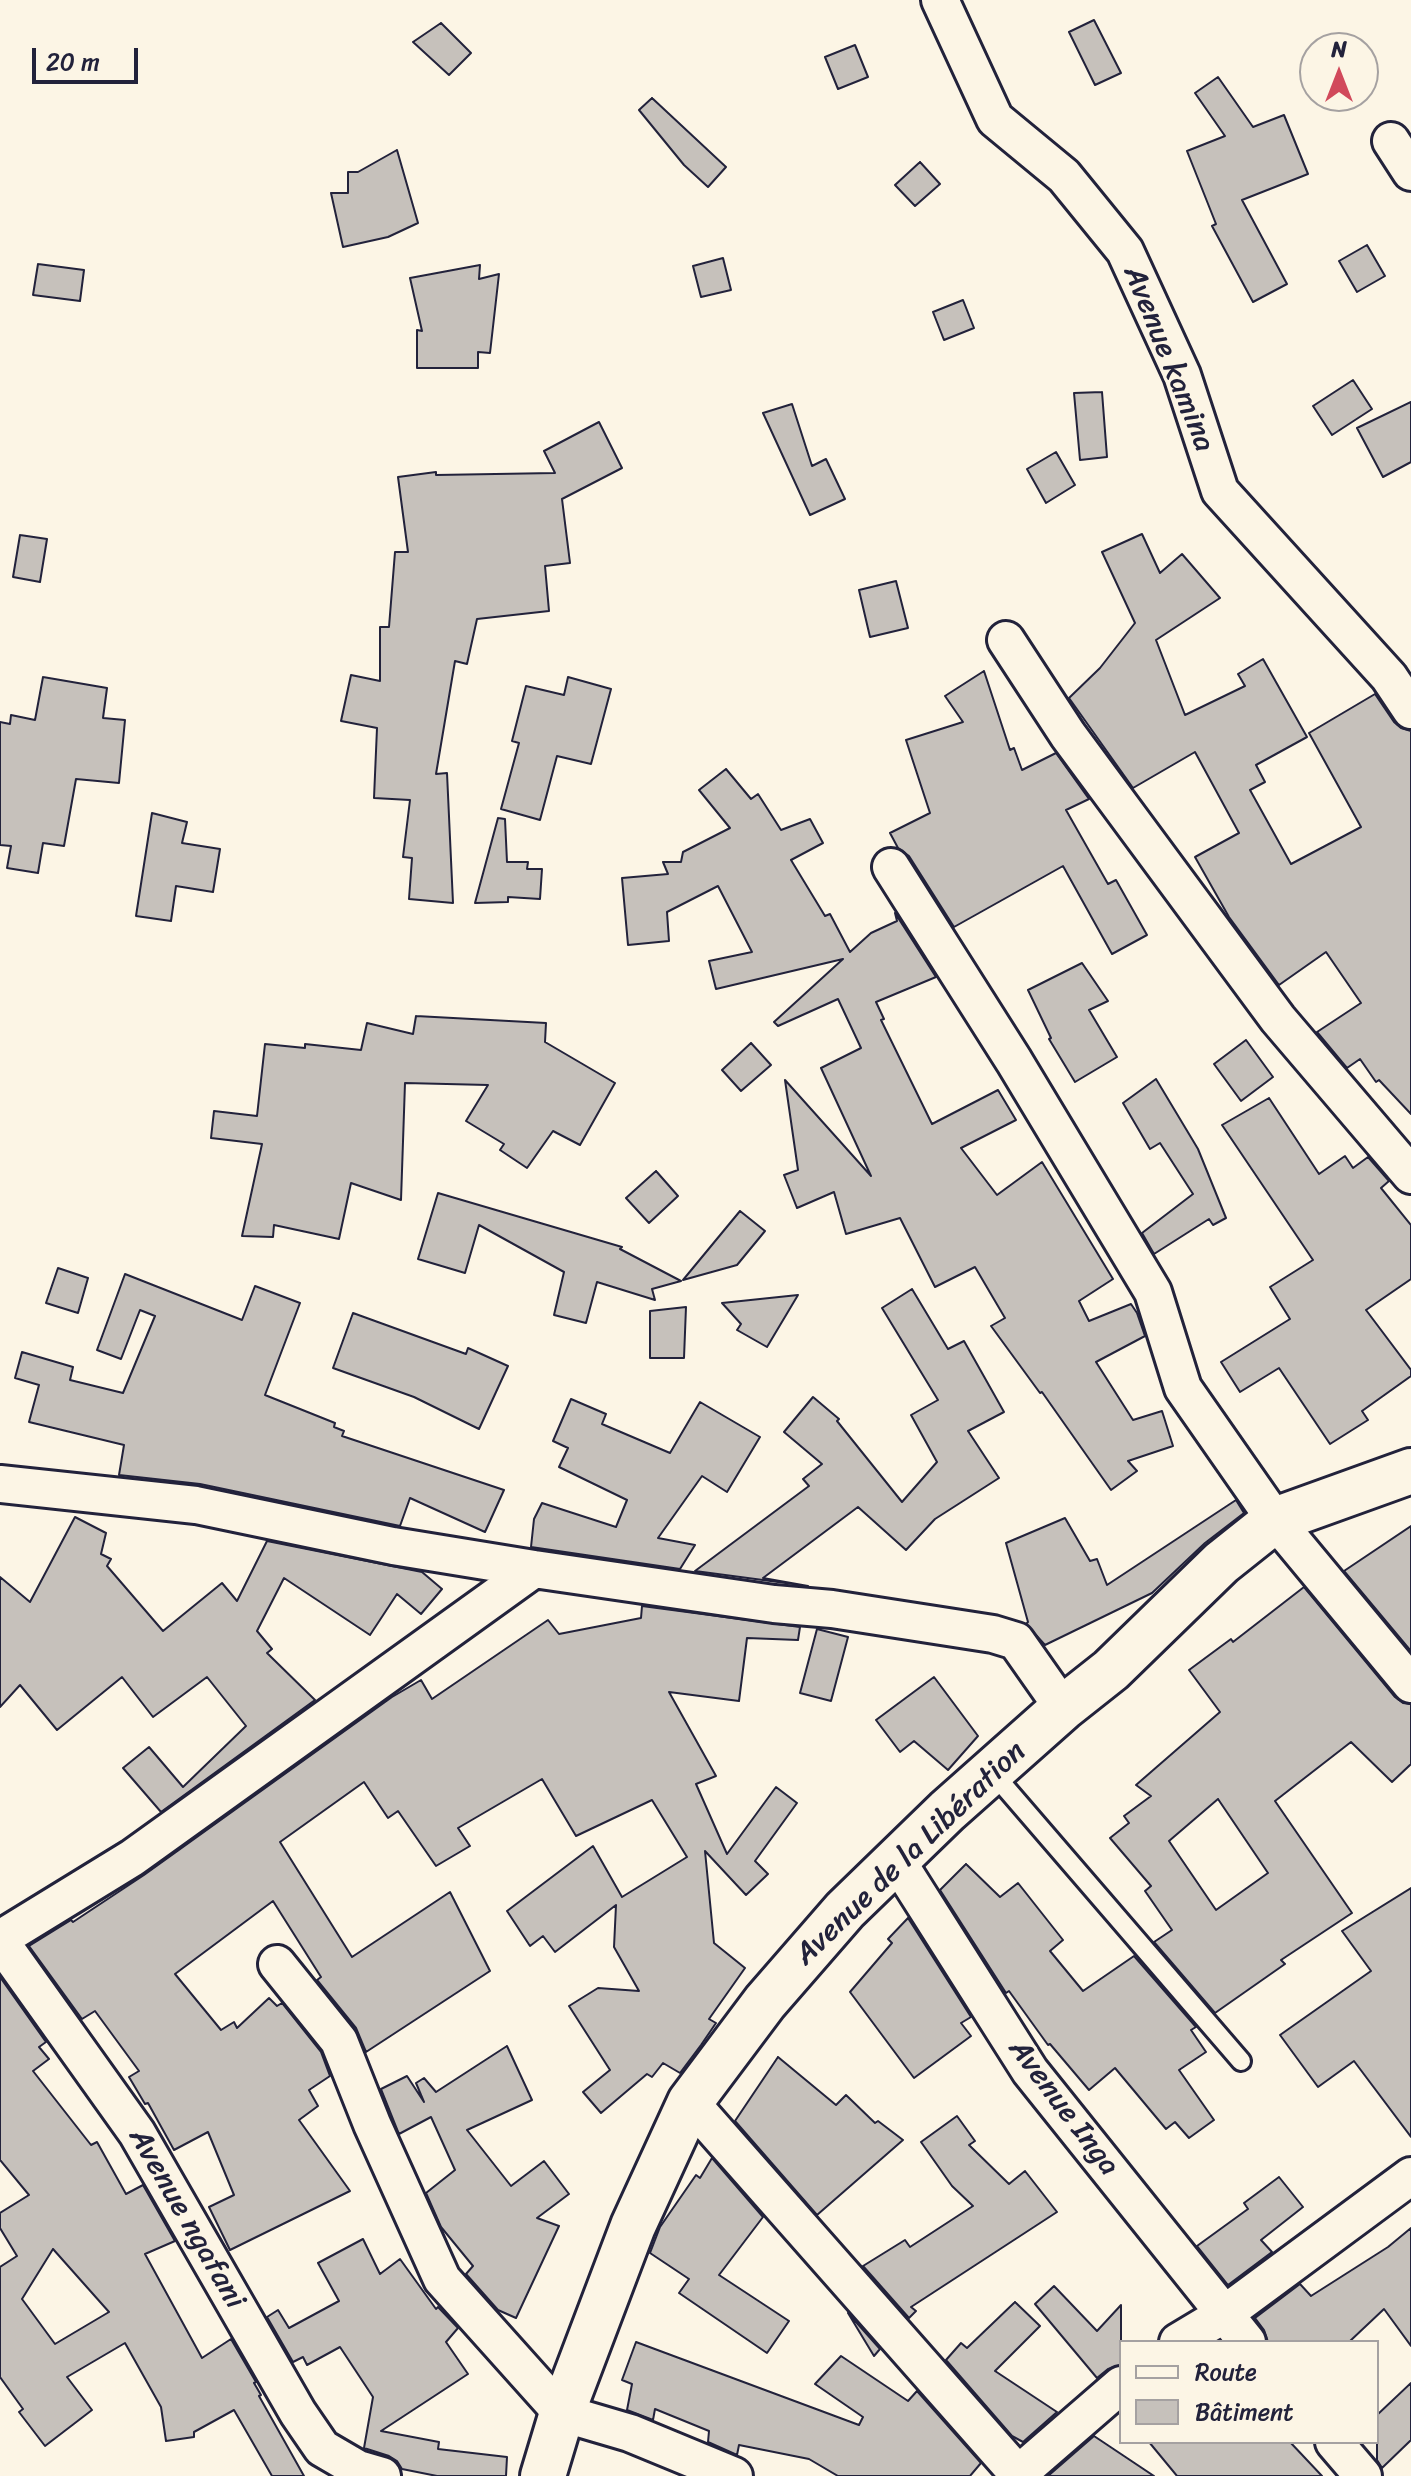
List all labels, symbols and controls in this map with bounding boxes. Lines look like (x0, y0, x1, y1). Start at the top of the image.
text: N (1331, 30, 1347, 69)
scale bar (36, 32, 142, 82)
north arrow (1299, 32, 1379, 112)
text: 20 m (46, 41, 100, 83)
street label: Avenue kamina (1114, 261, 1222, 457)
street label: Avenue de la Libération (788, 1734, 1034, 1974)
street label: Avenue Inga (1000, 2033, 1126, 2183)
street label: Avenue ngafani (120, 2122, 252, 2316)
legend (1119, 2340, 1379, 2444)
text: Route (1195, 2351, 1257, 2393)
text: Bâtiment (1195, 2391, 1294, 2433)

